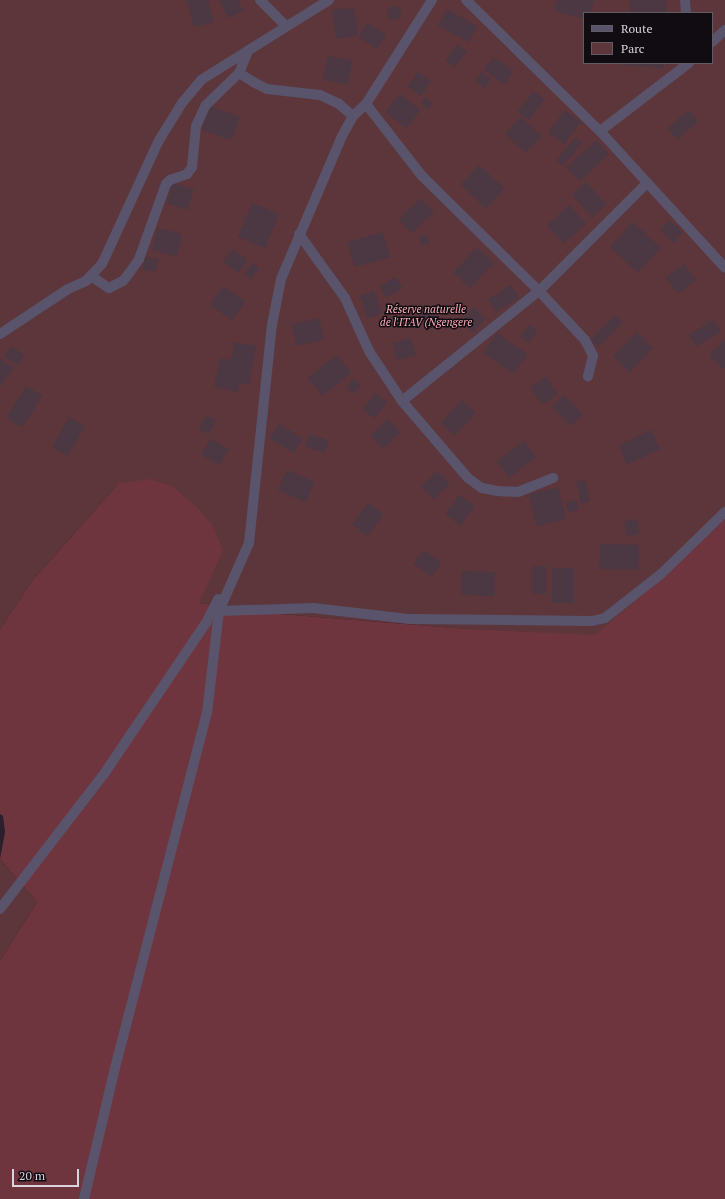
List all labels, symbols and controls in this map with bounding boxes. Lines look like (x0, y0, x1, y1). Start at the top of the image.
legend (583, 12, 713, 64)
text: Route (621, 21, 652, 36)
text: Parc (621, 41, 644, 56)
park label: Réserve naturelle de l'ITAV (Ngengere (380, 303, 472, 329)
scale bar (14, 1161, 81, 1187)
text: 20 m (19, 1168, 45, 1183)

